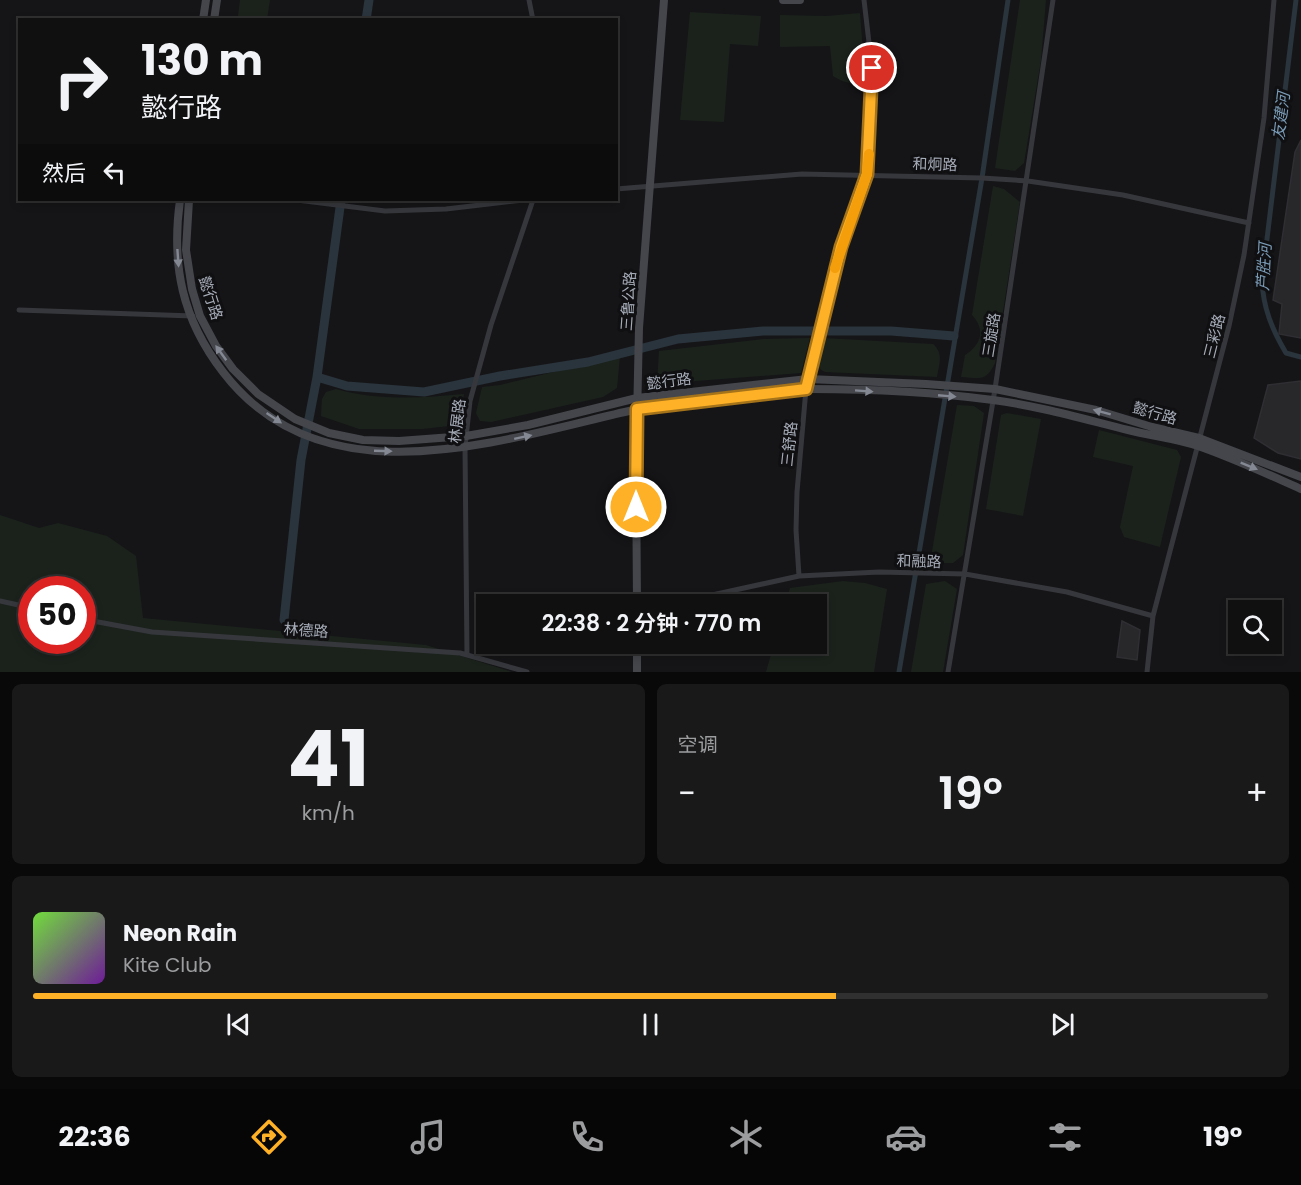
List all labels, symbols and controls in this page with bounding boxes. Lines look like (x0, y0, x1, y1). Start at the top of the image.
text: 130 m (141, 31, 263, 90)
icon: right (42, 42, 120, 120)
pin (846, 42, 897, 93)
icon: arrive (855, 51, 888, 84)
water label: 友建河 (1267, 88, 1296, 141)
text: 懿行路 (141, 89, 222, 126)
street label: 和炯路 (912, 153, 958, 175)
icon: left (98, 156, 131, 189)
text: 然后 (42, 158, 86, 189)
water label: 芦胜河 (1251, 239, 1277, 292)
one-way arrow (173, 248, 183, 267)
street label: 三鲁公路 (615, 270, 641, 332)
street label: 懿行路 (194, 273, 228, 323)
street label: 三旋路 (977, 311, 1005, 359)
street label: 三彩路 (1198, 312, 1230, 360)
one-way arrow (215, 345, 227, 361)
street label: 懿行路 (645, 368, 693, 394)
one-way arrow (855, 386, 874, 395)
one-way arrow (937, 391, 956, 401)
street label: 林展路 (444, 397, 470, 445)
street label: 懿行路 (1130, 397, 1180, 429)
one-way arrow (1093, 406, 1111, 416)
one-way arrow (266, 412, 282, 424)
street label: 三舒路 (776, 421, 802, 467)
one-way arrow (513, 432, 532, 441)
one-way arrow (373, 447, 392, 456)
one-way arrow (1240, 462, 1258, 472)
position arrow (604, 475, 668, 539)
street label: 和融路 (896, 550, 942, 572)
speed limit sign: 50 (18, 576, 96, 654)
map controls (1228, 600, 1282, 654)
button: search (1228, 600, 1282, 654)
text: 22:38 · 2 分钟 · 770 m (542, 608, 761, 639)
street label: 林德路 (283, 618, 329, 642)
text: 41 (287, 704, 369, 813)
text: 空调 (678, 731, 718, 759)
text: 19° (938, 762, 1003, 825)
text: − (678, 770, 696, 817)
text: + (1245, 770, 1268, 817)
text: km/h (302, 799, 355, 827)
text: Neon Rain (123, 918, 237, 949)
text: Kite Club (123, 951, 212, 979)
icon: previous (222, 1008, 255, 1041)
icon: pause (634, 1008, 667, 1041)
icon: next (1046, 1008, 1079, 1041)
icon: directions (248, 1116, 290, 1158)
icon: music (407, 1116, 449, 1158)
icon: phone (566, 1116, 608, 1158)
icon: climate (725, 1116, 767, 1158)
icon: car (885, 1116, 927, 1158)
icon: filters (1044, 1116, 1086, 1158)
text: 22:36 (59, 1118, 131, 1155)
text: 19° (1203, 1118, 1242, 1155)

